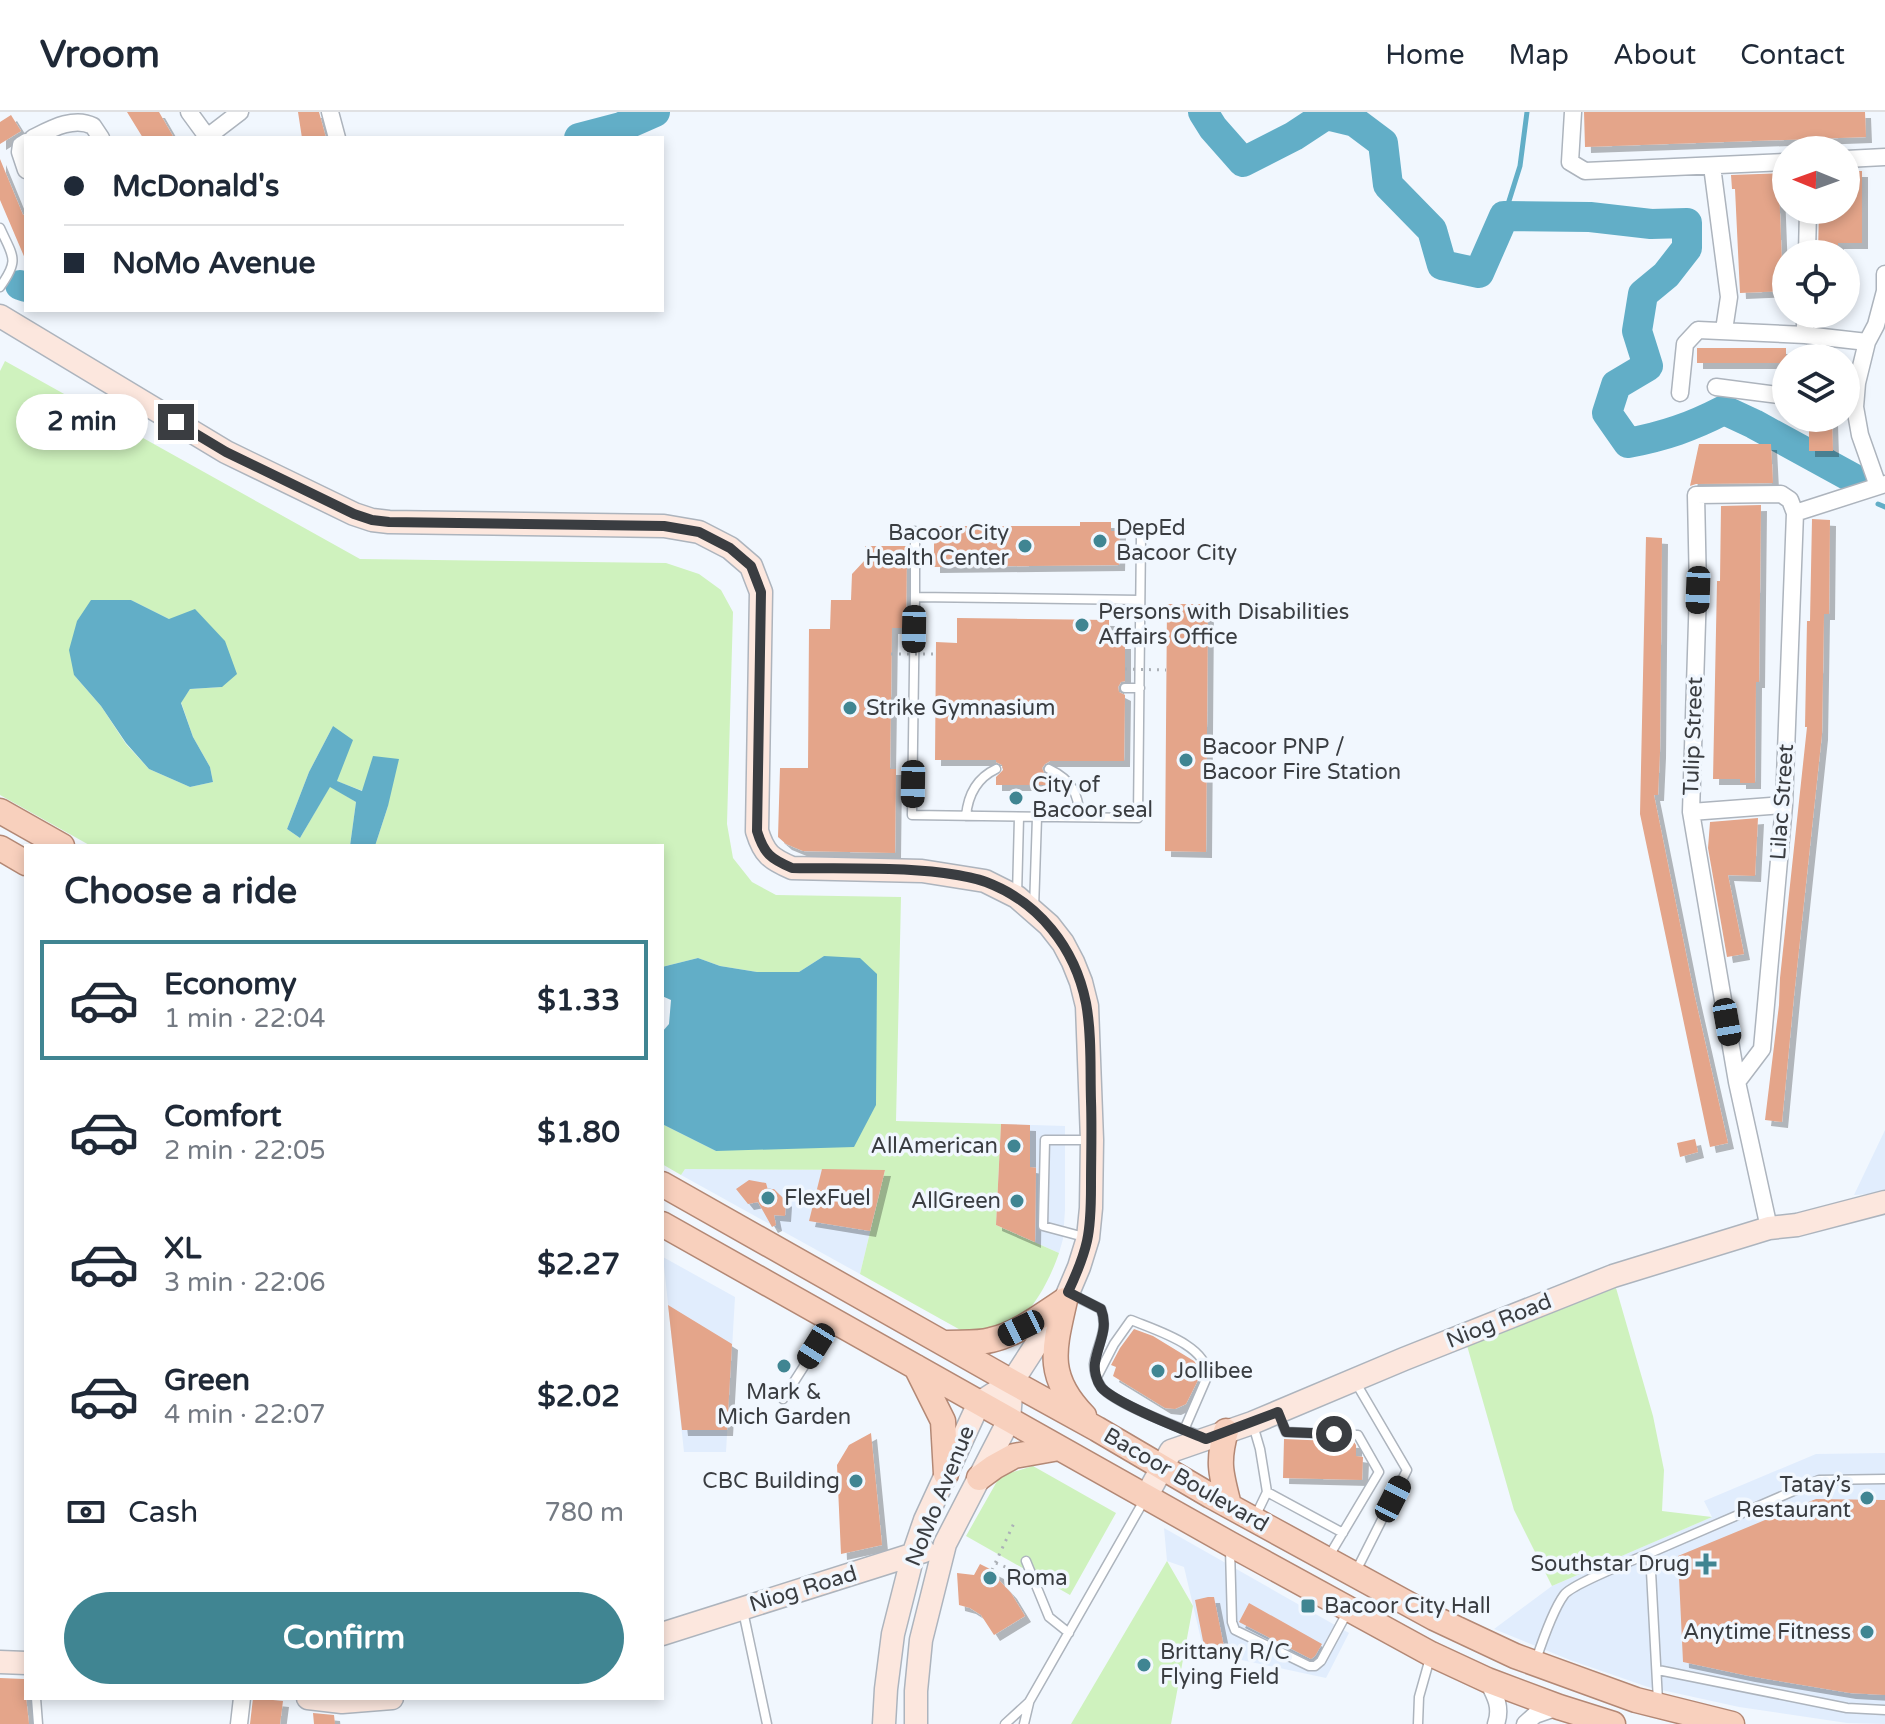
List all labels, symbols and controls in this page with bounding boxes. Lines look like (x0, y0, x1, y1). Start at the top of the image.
text: Vroom (40, 32, 160, 78)
text: Home (1385, 38, 1465, 72)
text: Map (1509, 38, 1569, 72)
text: About (1613, 38, 1696, 72)
text: Contact (1740, 38, 1845, 72)
north arrow (1772, 136, 1860, 224)
map controls (1772, 136, 1860, 432)
text: McDonald's (112, 168, 279, 205)
button: locate (1772, 240, 1860, 328)
text: NoMo Avenue (112, 245, 315, 282)
button: layers (1772, 344, 1860, 432)
callout: 2 min (16, 394, 148, 450)
route end (158, 404, 194, 440)
text: 2 min (47, 406, 117, 437)
place label: DepEd Bacoor City (1116, 515, 1237, 566)
place label: Bacoor City Health Center (865, 520, 1010, 571)
marker: DepEd Bacoor City (1091, 532, 1109, 550)
marker: Bacoor City Health Center (1016, 537, 1034, 555)
car (1685, 566, 1711, 614)
place label: Persons with Disabilities Affairs Office (1098, 599, 1349, 650)
car (902, 605, 926, 653)
marker: Persons with Disabilities Affairs Office (1073, 616, 1091, 634)
street label: Tulip Street (1678, 676, 1708, 796)
place label: Strike Gymnasium (866, 695, 1055, 721)
marker: Strike Gymnasium (841, 699, 859, 717)
place label: Bacoor PNP / Bacoor Fire Station (1202, 734, 1401, 785)
street label: Lilac Street (1765, 743, 1799, 861)
marker: Bacoor PNP / Bacoor Fire Station (1177, 751, 1195, 769)
car (901, 760, 925, 808)
place label: City of Bacoor seal (1032, 772, 1153, 823)
marker: City of Bacoor seal (1007, 789, 1025, 807)
text: Choose a ride (64, 870, 297, 913)
icon: car (68, 964, 140, 1036)
text: Economy (164, 966, 297, 1003)
text: $1.33 (537, 982, 620, 1019)
car (1711, 996, 1743, 1048)
text: 1 min · 22:04 (164, 1003, 326, 1034)
icon: car (68, 1096, 140, 1168)
text: Comfort (164, 1098, 282, 1135)
text: $1.80 (537, 1114, 620, 1151)
place label: AllAmerican (871, 1133, 998, 1159)
text: 2 min · 22:05 (164, 1135, 326, 1166)
marker: AllAmerican (1005, 1137, 1023, 1155)
place label: FlexFuel (784, 1185, 871, 1211)
place label: AllGreen (911, 1188, 1001, 1214)
marker: FlexFuel (759, 1189, 777, 1207)
marker: AllGreen (1008, 1192, 1026, 1210)
icon: car (68, 1228, 140, 1300)
text: XL (164, 1230, 201, 1267)
text: $2.27 (537, 1246, 620, 1283)
text: 3 min · 22:06 (164, 1267, 326, 1298)
street label: Niog Road (1443, 1288, 1555, 1354)
car (994, 1307, 1048, 1349)
car (793, 1319, 839, 1373)
marker: Mark & Mich Garden (775, 1357, 793, 1375)
place label: Jollibee (1174, 1358, 1253, 1384)
icon: car (68, 1360, 140, 1432)
text: Green (164, 1362, 250, 1399)
marker: Jollibee (1149, 1362, 1167, 1380)
text: $2.02 (537, 1378, 620, 1415)
place label: Mark & Mich Garden (717, 1379, 851, 1430)
text: 4 min · 22:07 (164, 1399, 326, 1430)
route start (1316, 1416, 1352, 1452)
street label: NoMo Avenue (900, 1422, 980, 1570)
street label: Bacoor Boulevard (1099, 1422, 1273, 1538)
place label: CBC Building (702, 1468, 840, 1494)
marker: CBC Building (847, 1472, 865, 1490)
car (1371, 1472, 1415, 1526)
place label: Tatay’s Restaurant (1736, 1472, 1851, 1523)
marker: Tatay’s Restaurant (1858, 1489, 1876, 1507)
icon: cash (64, 1490, 108, 1534)
text: Cash (128, 1494, 198, 1531)
text: 780 m (544, 1497, 624, 1528)
place label: Southstar Drug (1530, 1551, 1690, 1577)
marker: Southstar Drug (1697, 1555, 1715, 1573)
street label: Niog Road (746, 1560, 860, 1618)
place label: Roma (1006, 1565, 1068, 1591)
marker: Roma (981, 1569, 999, 1587)
button: Confirm (64, 1592, 624, 1684)
place label: Bacoor City Hall (1324, 1593, 1491, 1619)
marker: Bacoor City Hall (1299, 1597, 1317, 1615)
place label: Anytime Fitness (1683, 1619, 1851, 1645)
marker: Anytime Fitness (1858, 1623, 1876, 1641)
place label: Brittany R/C Flying Field (1160, 1639, 1290, 1690)
marker: Brittany R/C Flying Field (1135, 1656, 1153, 1674)

